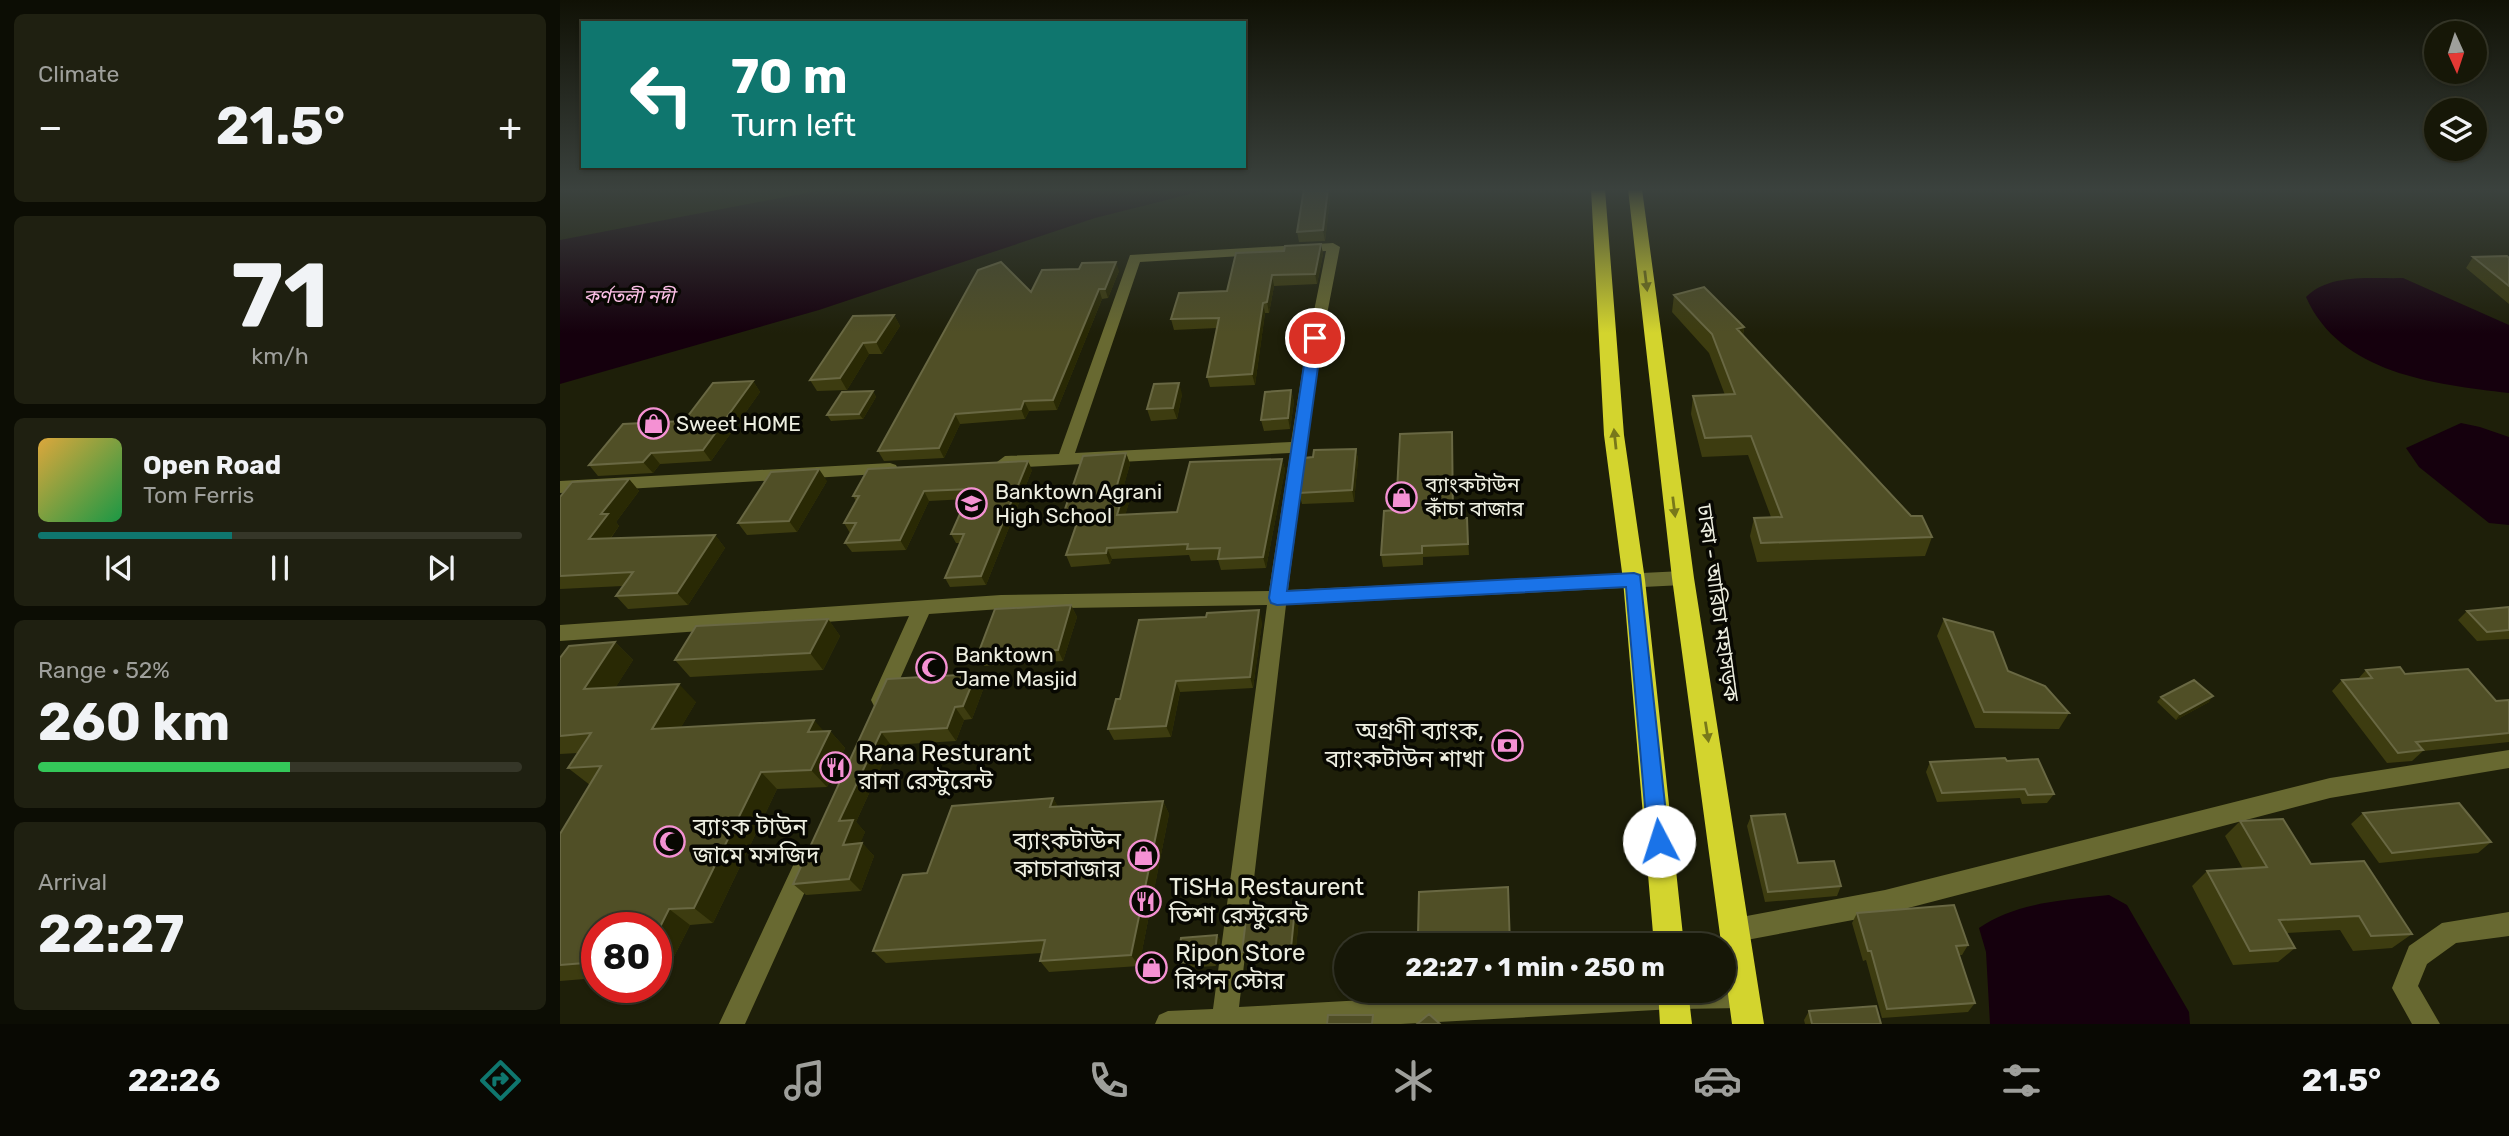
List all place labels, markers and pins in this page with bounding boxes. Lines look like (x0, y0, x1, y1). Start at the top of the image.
pin (1285, 308, 1345, 368)
shop icon: Sweet HOME (636, 407, 670, 441)
place label: Sweet HOME (676, 411, 801, 436)
place label: ব্যাংকটাউন কাঁচা বাজার (1424, 472, 1524, 521)
place label: Banktown Agrani High School (995, 479, 1162, 528)
shop icon: ব্যাংকটাউন কাঁচা বাজার (1385, 480, 1419, 514)
school or university icon: Banktown Agrani High School (955, 487, 989, 521)
place label: Banktown Jame Masjid (955, 642, 1077, 691)
mosque icon: Banktown Jame Masjid (915, 650, 949, 684)
place label: অগ্রণী ব্যাংক, ব্যাংকটাউন শাখা (1324, 717, 1485, 773)
bank icon: অগ্রণী ব্যাংক, ব্যাংকটাউন শাখা (1490, 728, 1524, 762)
place label: Rana Resturant রানা রেস্টুরেন্ট (857, 739, 1032, 796)
restaurant icon: Rana Resturant রানা রেস্টুরেন্ট (818, 750, 852, 784)
place label: ব্যাংক টাউন জামে মসজিদ (692, 813, 820, 869)
mosque icon: ব্যাংক টাউন জামে মসজিদ (653, 824, 687, 858)
place label: ব্যাংকটাউন কাচাবাজার (1012, 827, 1122, 883)
shop icon: ব্যাংকটাউন কাচাবাজার (1127, 838, 1161, 872)
place label: TiSHa Restaurent তিশা রেস্টুরেন্ট (1168, 873, 1364, 930)
restaurant icon: TiSHa Restaurent তিশা রেস্টুরেন্ট (1129, 884, 1163, 918)
place label: Ripon Store রিপন স্টোর (1174, 939, 1305, 995)
shop icon: Ripon Store রিপন স্টোর (1135, 950, 1169, 984)

